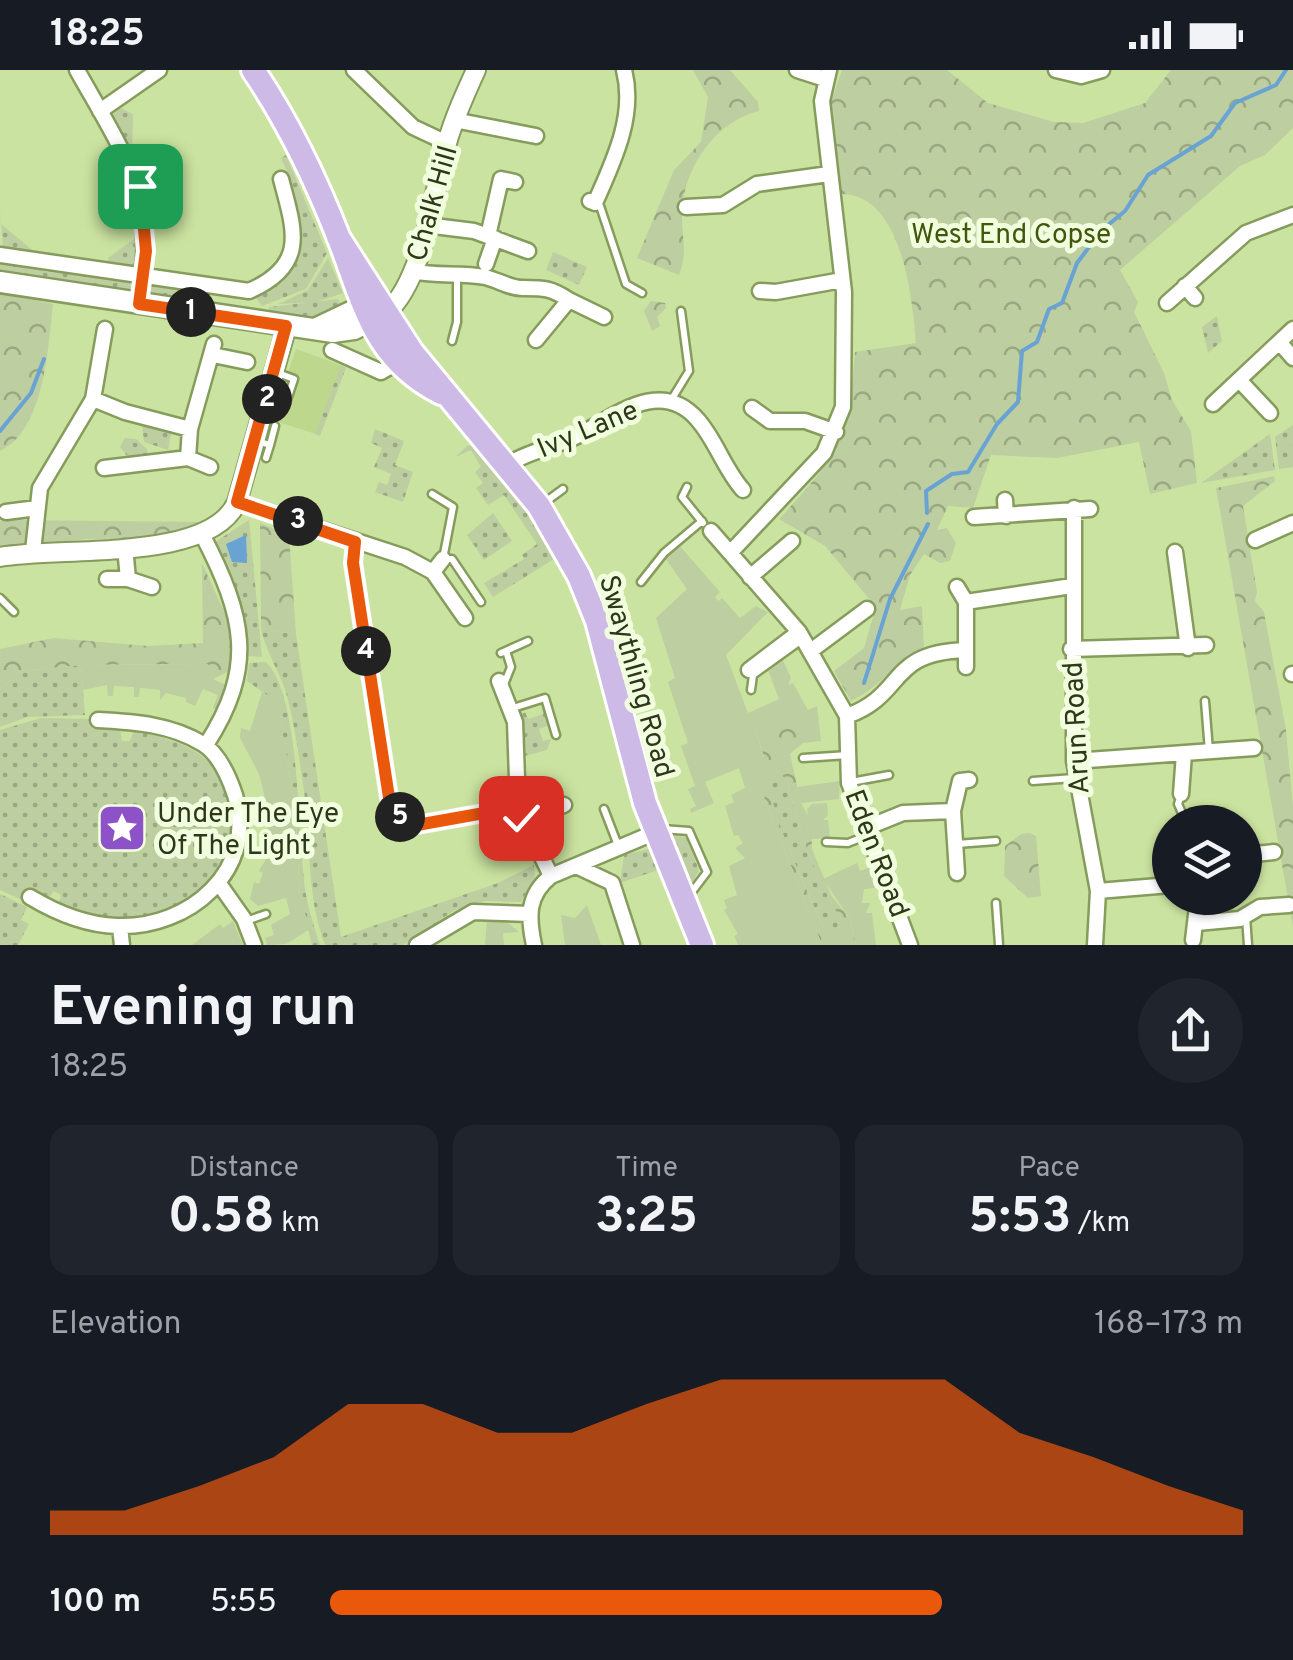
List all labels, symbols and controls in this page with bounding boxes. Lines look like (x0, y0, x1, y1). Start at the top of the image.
text: 18:25 (50, 11, 145, 60)
street label: Chalk Hill (400, 142, 468, 266)
pin (98, 144, 183, 229)
icon: arrive (113, 159, 168, 214)
park label: West End Copse (911, 218, 1111, 254)
pin: 1 (166, 287, 216, 337)
text: 1 (185, 294, 197, 330)
pin: 2 (242, 374, 292, 424)
text: 2 (258, 381, 276, 417)
street label: Ivy Lane (532, 393, 644, 468)
pin: 3 (273, 496, 323, 546)
text: 3 (290, 503, 306, 539)
street label: Swaythling Road (589, 571, 681, 782)
pin: 4 (341, 626, 391, 676)
text: 4 (357, 633, 375, 669)
street label: Arun Road (1057, 661, 1099, 795)
pin (479, 776, 564, 861)
street label: Eden Road (834, 785, 916, 923)
icon: check (494, 791, 549, 846)
pin: 5 (375, 792, 425, 842)
place label: Under The Eye Of The Light (157, 797, 339, 865)
text: 5 (391, 799, 409, 835)
place icon: Under The Eye Of The Light (96, 802, 148, 854)
map controls (1152, 805, 1262, 915)
button: layers (1152, 805, 1262, 915)
text: Evening run (50, 975, 357, 1045)
button: share (1138, 978, 1243, 1083)
text: 18:25 (50, 1048, 128, 1088)
text: Distance (189, 1151, 299, 1187)
text: Time (615, 1151, 678, 1187)
text: Pace (1018, 1151, 1080, 1187)
text: 0.58 (168, 1187, 275, 1250)
text: 3:25 (595, 1187, 698, 1250)
text: 5:53 (968, 1187, 1071, 1250)
text: km (275, 1206, 320, 1242)
text: /km (1071, 1206, 1130, 1242)
text: Elevation (50, 1305, 182, 1345)
text: 168–173 m (1094, 1305, 1243, 1345)
text: 100 m (50, 1583, 141, 1623)
text: 5:55 (210, 1583, 277, 1623)

